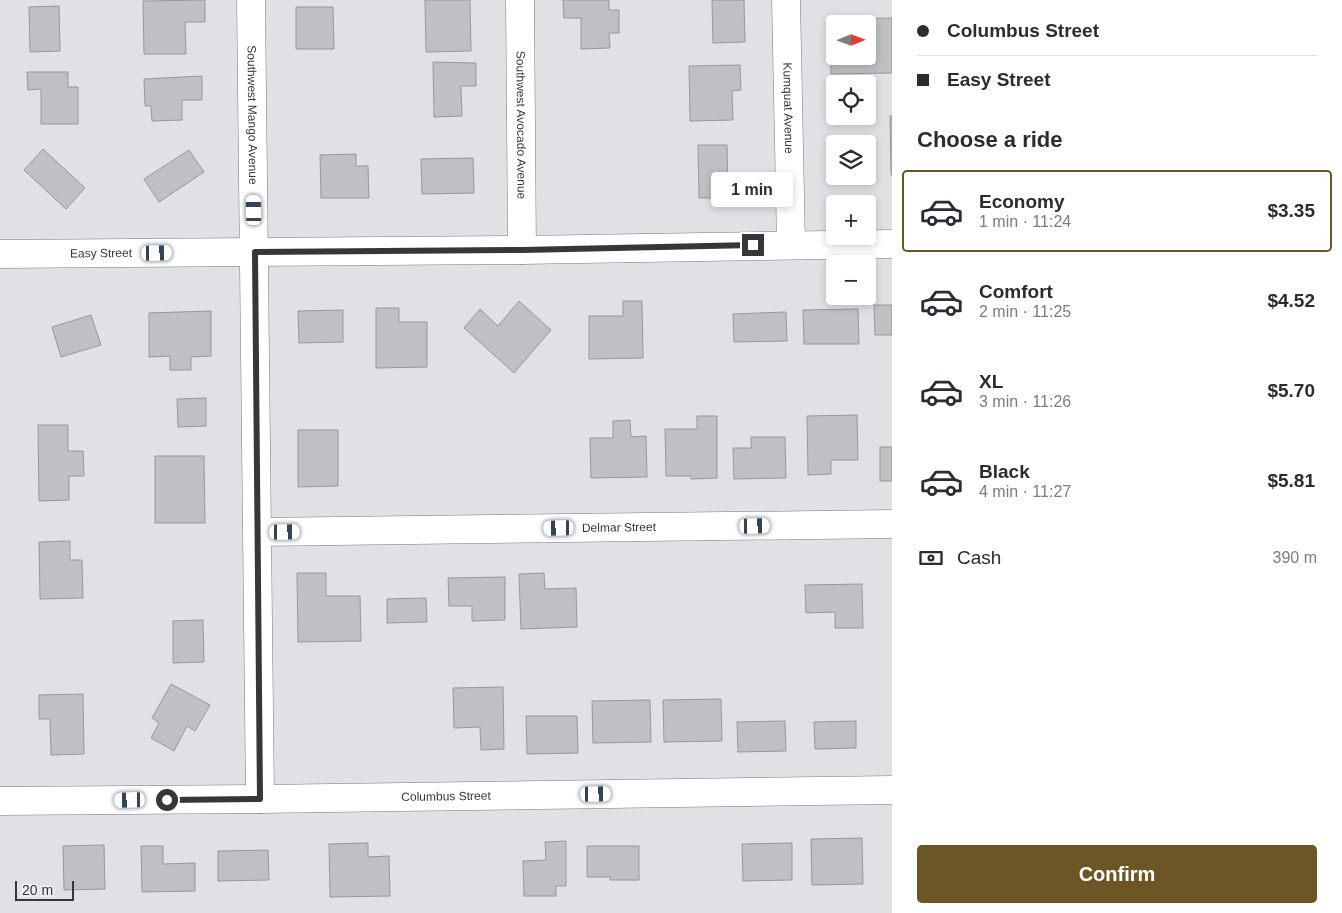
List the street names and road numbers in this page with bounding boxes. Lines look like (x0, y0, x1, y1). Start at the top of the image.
street label: Southwest Mango Avenue (245, 45, 260, 185)
street label: Southwest Avocado Avenue (513, 51, 529, 200)
street label: Kumquat Avenue (780, 62, 796, 154)
street label: Easy Street (70, 246, 133, 260)
street label: Delmar Street (582, 520, 657, 535)
street label: Columbus Street (401, 789, 491, 804)

